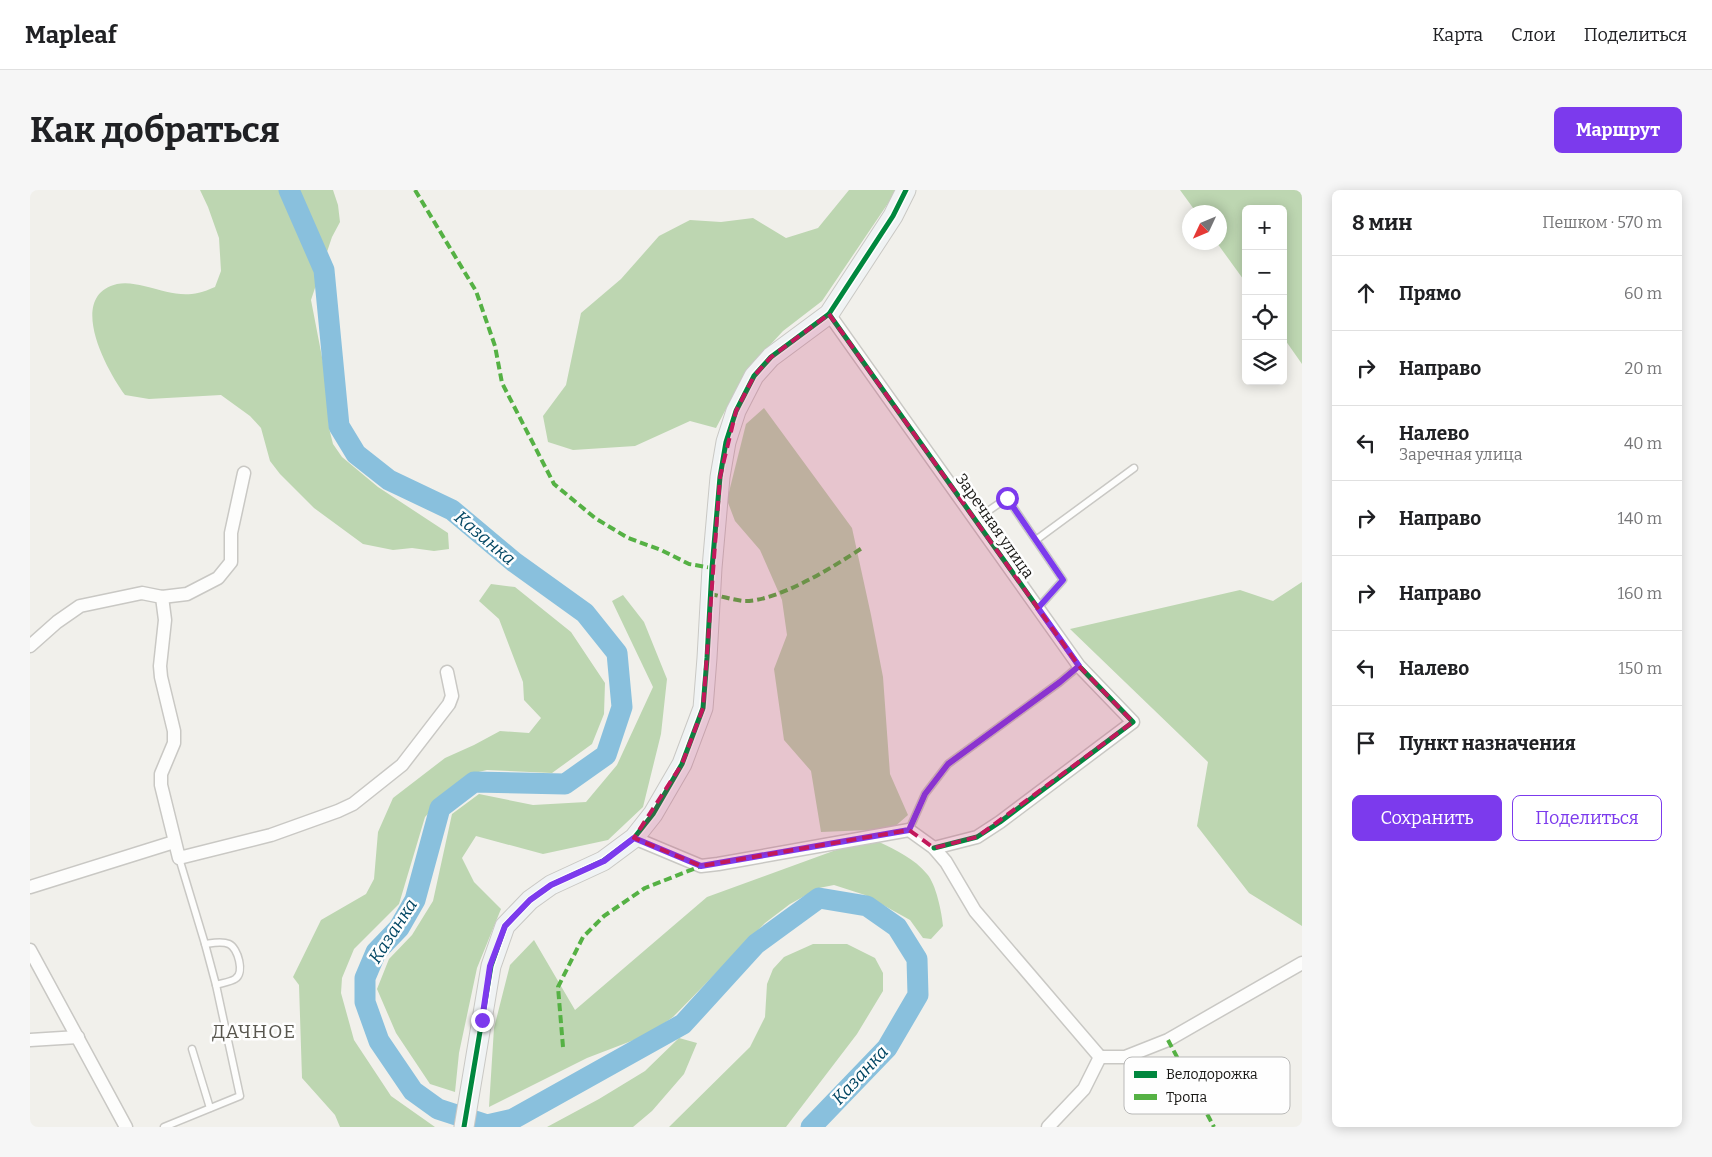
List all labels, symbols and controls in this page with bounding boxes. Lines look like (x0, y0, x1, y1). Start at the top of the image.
text: Mapleaf (25, 21, 117, 49)
text: Карта (1432, 24, 1483, 46)
text: Слои (1511, 24, 1556, 46)
text: Поделиться (1584, 24, 1687, 46)
button: Маршрут (1554, 107, 1682, 153)
text: Как добраться (30, 109, 280, 151)
north arrow (1182, 205, 1227, 250)
map controls (1242, 205, 1287, 385)
button: + (1242, 205, 1287, 250)
text: 8 мин (1352, 210, 1412, 236)
text: Пешком · 570 m (1542, 213, 1662, 232)
button: − (1242, 250, 1287, 295)
icon: ahead (1352, 279, 1380, 307)
text: Прямо (1399, 282, 1461, 305)
text: 60 m (1624, 284, 1662, 303)
button: locate (1242, 295, 1287, 340)
button: layers (1242, 340, 1287, 385)
icon: right (1352, 354, 1380, 382)
text: Направо (1399, 357, 1481, 380)
text: 20 m (1625, 359, 1662, 378)
text: Налево (1399, 422, 1469, 445)
icon: left (1352, 429, 1380, 457)
text: 40 m (1624, 434, 1662, 453)
text: Заречная улица (1399, 445, 1523, 464)
street label: Заречная улица (952, 470, 1038, 582)
route start (996, 487, 1019, 510)
icon: right (1352, 504, 1380, 532)
water label: Казанка (450, 506, 520, 570)
text: Направо (1399, 507, 1481, 530)
text: 140 m (1617, 509, 1662, 528)
icon: right (1352, 579, 1380, 607)
text: Направо (1399, 582, 1481, 605)
text: 160 m (1617, 584, 1662, 603)
icon: left (1352, 654, 1380, 682)
text: Налево (1399, 657, 1469, 680)
text: 150 m (1618, 659, 1662, 678)
icon: arrive (1352, 729, 1380, 757)
text: Пункт назначения (1399, 732, 1576, 755)
button: Сохранить (1352, 795, 1502, 841)
button: Поделиться (1512, 795, 1662, 841)
water label: Казанка (364, 895, 422, 967)
route end (471, 1009, 494, 1032)
district label: ДАЧНОЕ (212, 1020, 296, 1043)
water label: Казанка (827, 1041, 893, 1109)
legend (1124, 1057, 1290, 1114)
text: Велодорожка (1166, 1066, 1258, 1083)
text: Тропа (1166, 1089, 1207, 1106)

